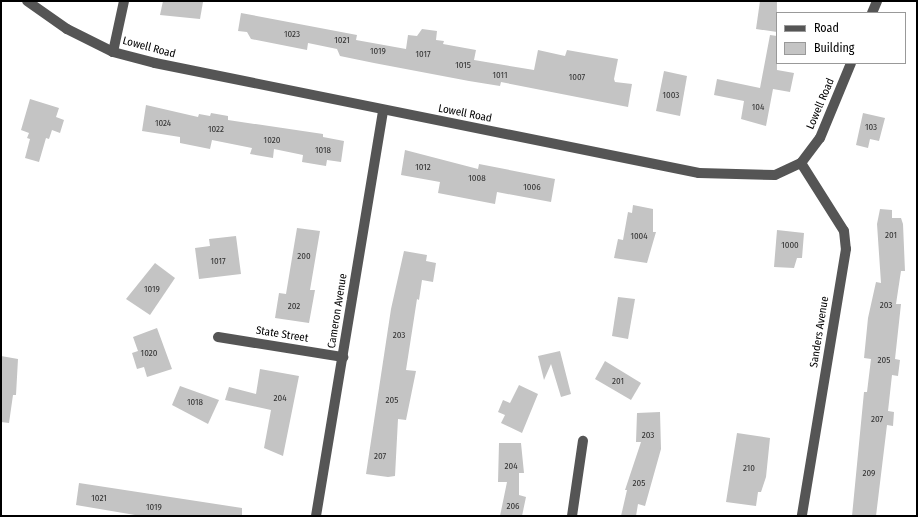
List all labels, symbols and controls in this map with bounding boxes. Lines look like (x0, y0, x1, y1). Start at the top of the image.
legend (776, 12, 906, 64)
text: Road (814, 21, 839, 35)
house number: 1023 (284, 29, 300, 39)
street label: Lowell Road (121, 35, 177, 61)
house number: 1021 (334, 35, 350, 45)
text: Building (814, 41, 854, 55)
house number: 1019 (370, 46, 386, 56)
house number: 1017 (415, 49, 431, 59)
house number: 1015 (455, 60, 471, 70)
house number: 1011 (493, 70, 507, 80)
house number: 1007 (569, 72, 585, 82)
street label: Lowell Road (804, 76, 838, 132)
house number: 1003 (663, 90, 679, 100)
street label: Lowell Road (437, 102, 493, 126)
house number: 104 (752, 102, 764, 112)
house number: 1024 (155, 118, 171, 128)
house number: 103 (865, 122, 877, 132)
house number: 1022 (208, 124, 224, 134)
house number: 1020 (264, 135, 280, 145)
house number: 1018 (315, 145, 331, 155)
house number: 1012 (415, 162, 431, 172)
house number: 1008 (468, 173, 486, 183)
house number: 1006 (523, 182, 541, 192)
house number: 201 (885, 230, 897, 240)
house number: 1004 (630, 231, 648, 241)
house number: 1000 (781, 240, 799, 250)
house number: 200 (297, 251, 311, 261)
house number: 1017 (210, 256, 226, 266)
street label: Cameron Avenue (326, 273, 350, 349)
house number: 1019 (144, 284, 160, 294)
street label: Sanders Avenue (808, 295, 832, 369)
house number: 203 (880, 300, 892, 310)
house number: 202 (288, 301, 300, 311)
street label: State Street (255, 324, 309, 346)
house number: 203 (393, 330, 405, 340)
house number: 1020 (141, 348, 157, 358)
house number: 205 (878, 355, 890, 365)
house number: 201 (612, 376, 624, 386)
house number: 204 (273, 393, 287, 403)
house number: 205 (386, 395, 398, 405)
house number: 1018 (187, 397, 203, 407)
house number: 207 (871, 414, 883, 424)
house number: 203 (642, 430, 654, 440)
house number: 207 (374, 451, 386, 461)
house number: 204 (504, 461, 518, 471)
house number: 210 (743, 463, 755, 473)
house number: 209 (863, 468, 875, 478)
house number: 205 (633, 478, 645, 488)
house number: 1021 (91, 493, 107, 503)
house number: 206 (506, 501, 520, 511)
house number: 1019 (146, 502, 162, 512)

